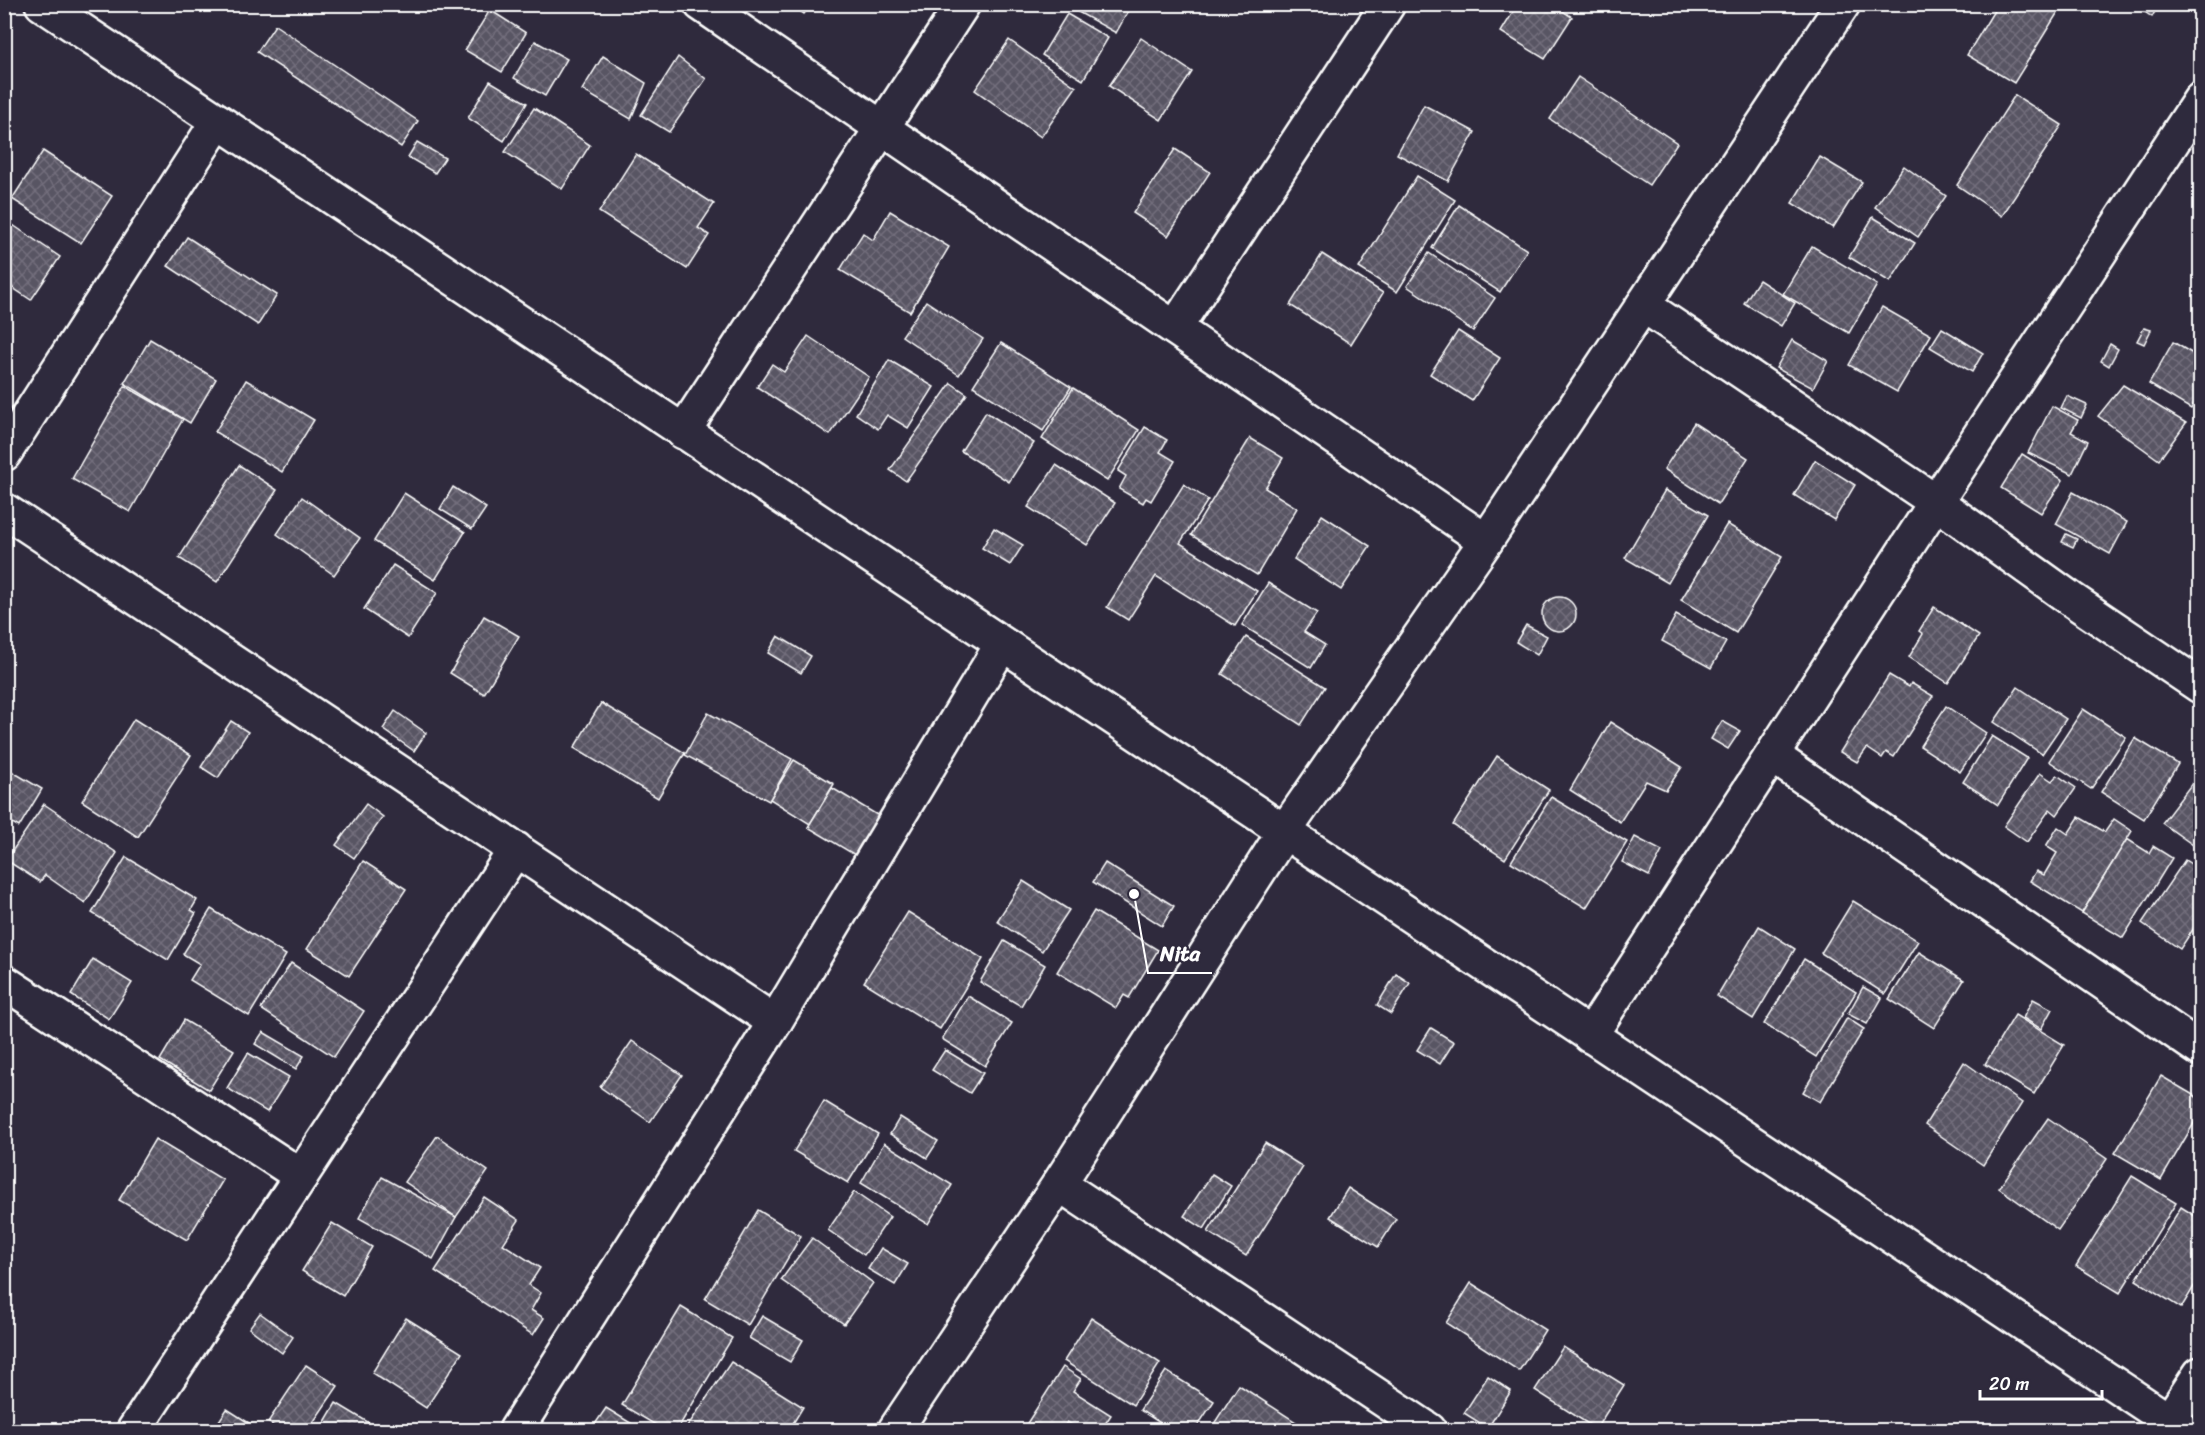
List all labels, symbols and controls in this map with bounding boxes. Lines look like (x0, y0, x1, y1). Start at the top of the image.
callout: Nita (1148, 934, 1212, 973)
text: Nita (1159, 935, 1201, 973)
scale bar (1980, 1363, 2102, 1401)
text: 20 m (1989, 1368, 2029, 1400)

